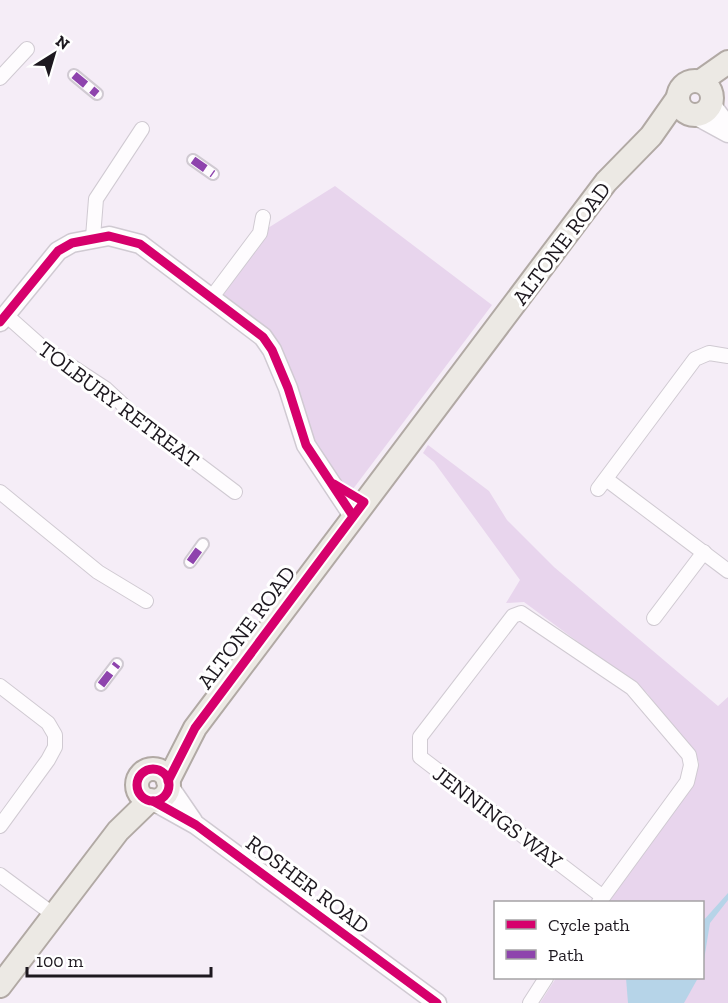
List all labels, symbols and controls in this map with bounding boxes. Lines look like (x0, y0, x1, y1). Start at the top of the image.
north arrow (24, 24, 84, 84)
text: N (52, 31, 73, 54)
street label: ALTONE ROAD (506, 176, 616, 310)
street label: TOLBURY RETREAT (33, 335, 205, 474)
street label: ALTONE ROAD (191, 560, 301, 694)
street label: JENNINGS WAY (428, 760, 568, 875)
street label: ROSHER ROAD (241, 829, 375, 940)
legend (494, 901, 704, 979)
text: Cycle path (548, 914, 630, 936)
scale bar (27, 940, 212, 978)
text: Path (548, 944, 584, 966)
text: 100 m (36, 950, 84, 972)

